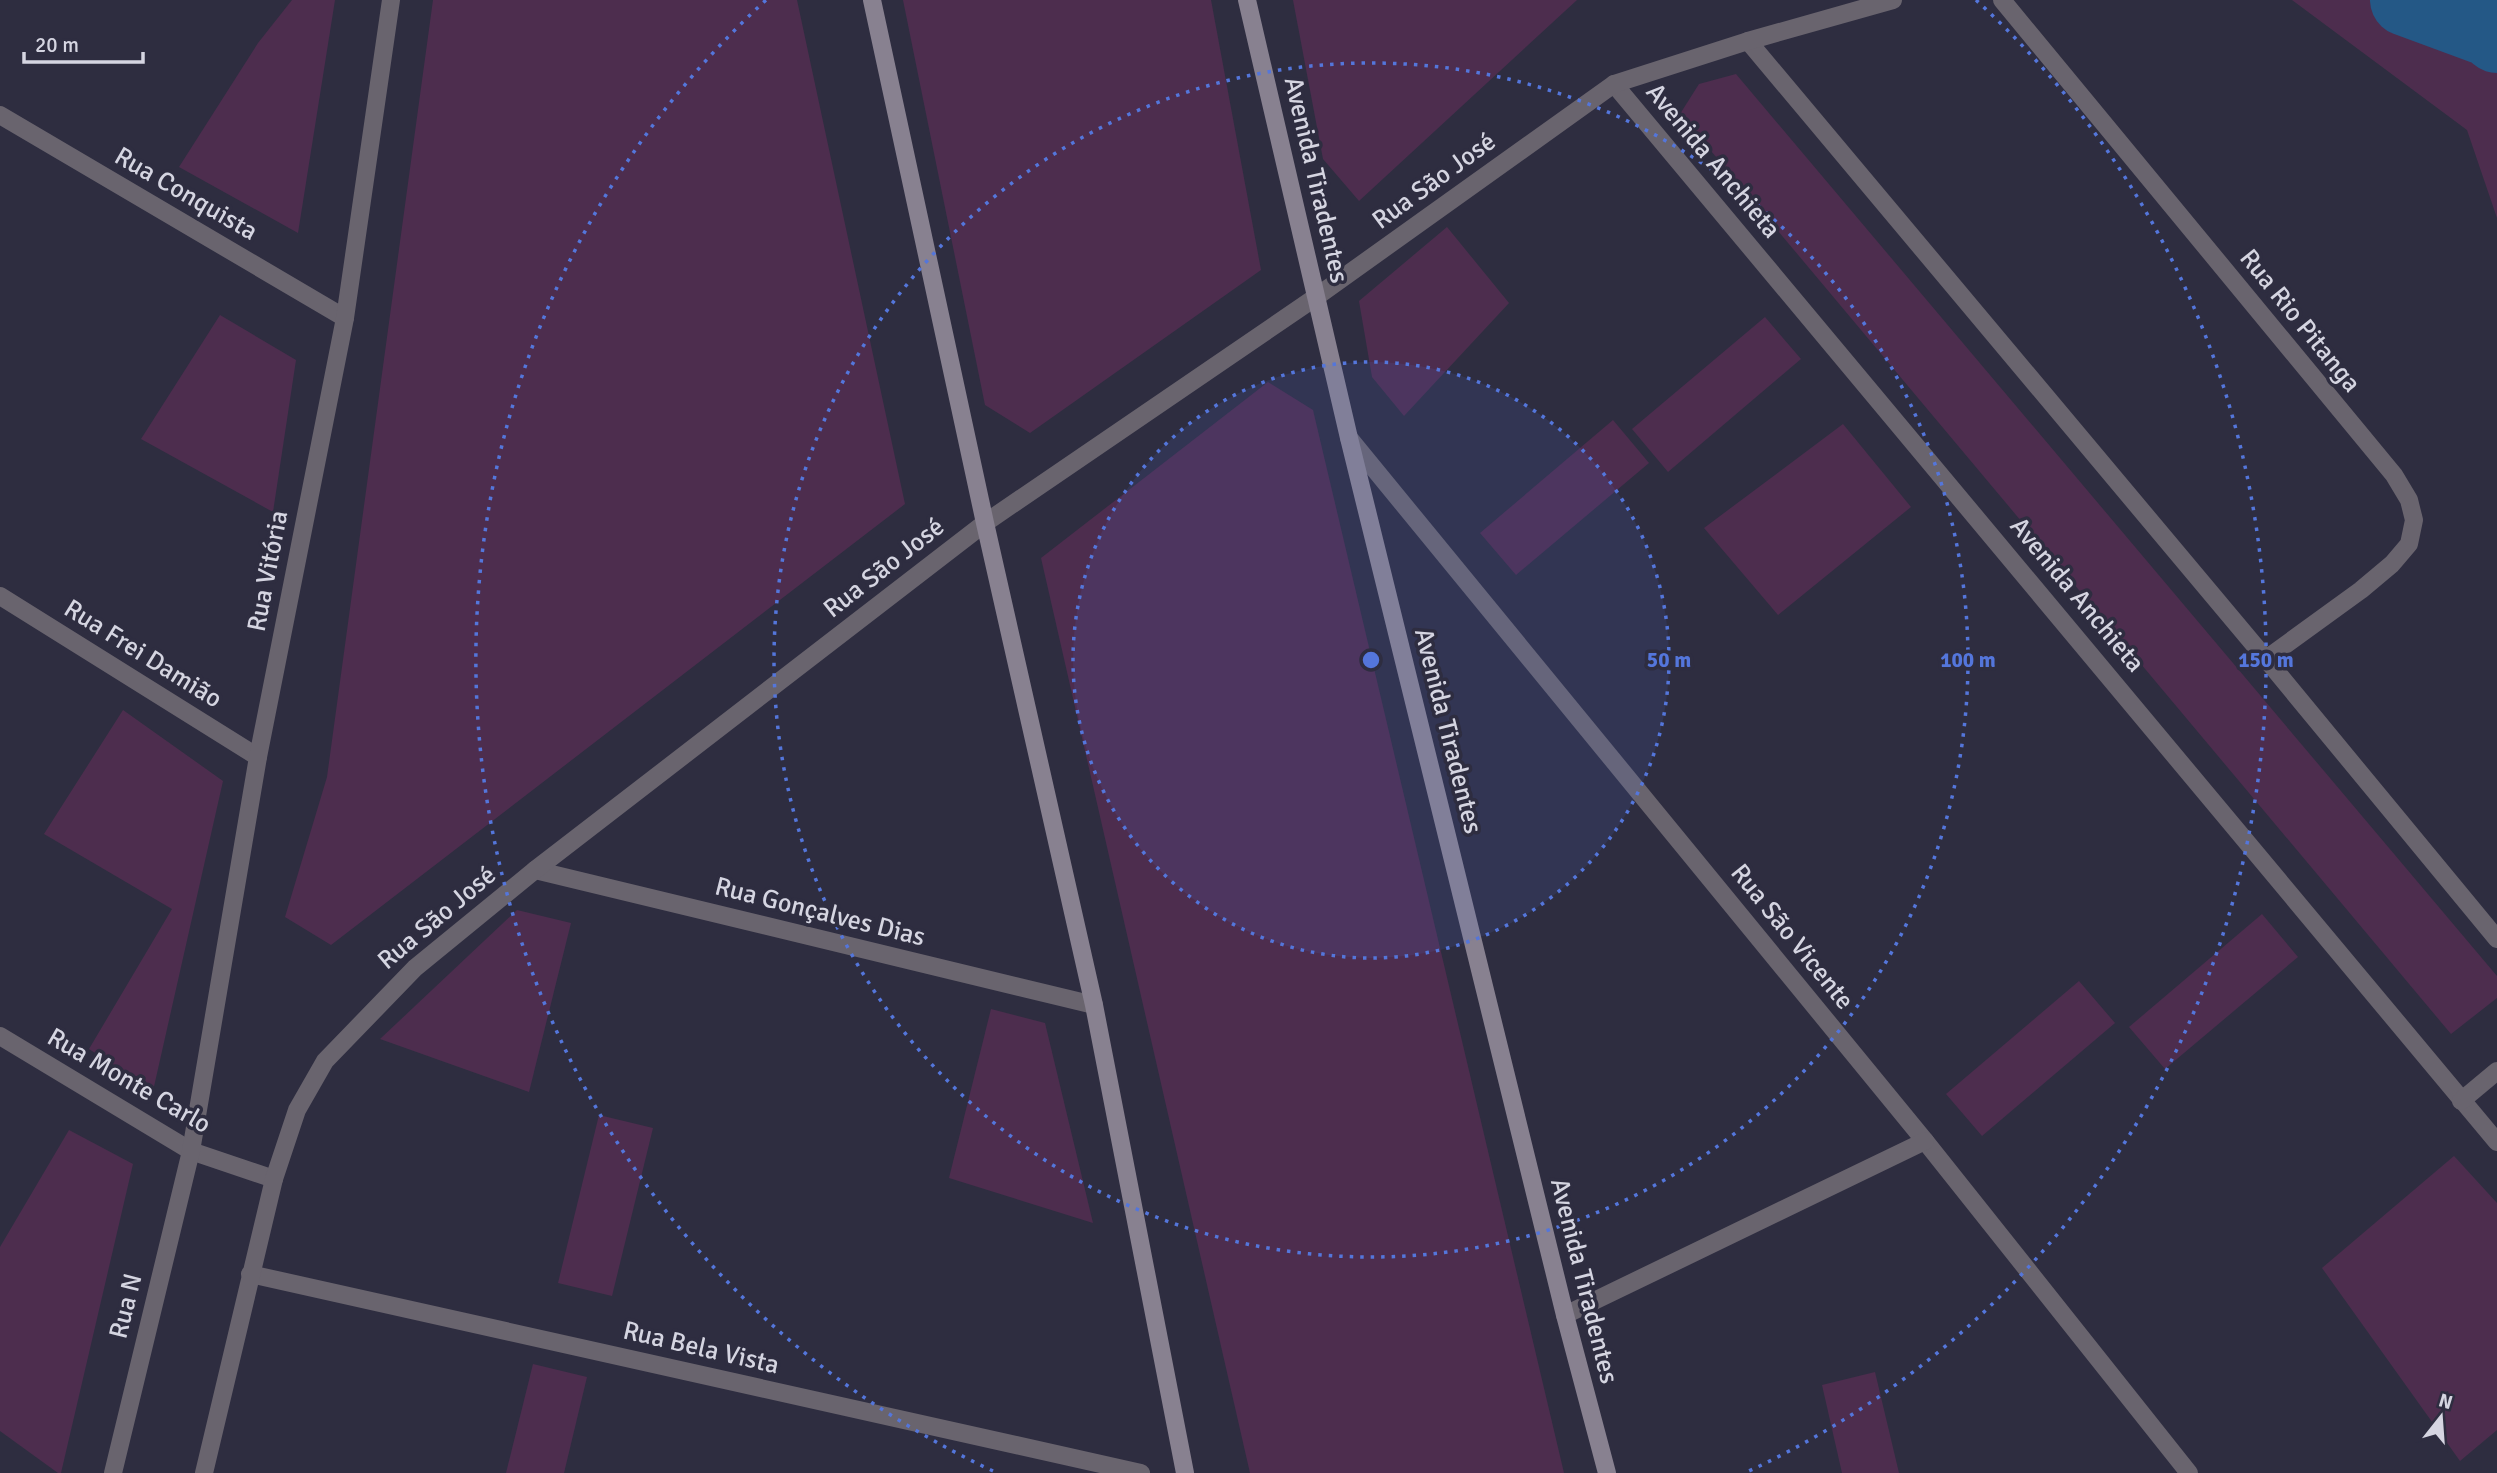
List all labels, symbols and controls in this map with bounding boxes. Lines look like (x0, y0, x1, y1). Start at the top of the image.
scale bar (24, 21, 144, 65)
text: 20 m (35, 32, 79, 58)
street label: Avenida Tiradentes (1277, 74, 1355, 286)
street label: Avenida Anchieta (1639, 77, 1787, 245)
street label: Rua São José (1366, 126, 1502, 236)
street label: Rua Conquista (109, 140, 263, 248)
street label: Rua Rio Pitanga (2232, 243, 2368, 399)
street label: Rua Vitória (241, 508, 295, 634)
street label: Rua São José (817, 511, 951, 625)
street label: Avenida Anchieta (2003, 511, 2151, 679)
street label: Rua Frei Damião (58, 593, 228, 715)
street label: Avenida Tiradentes (1407, 625, 1489, 837)
text: 50 m (1647, 647, 1691, 673)
text: 100 m (1940, 647, 1996, 673)
text: 150 m (2238, 647, 2294, 673)
centre of rings (1359, 648, 1383, 672)
street label: Rua São Vicente (1724, 858, 1860, 1016)
street label: Rua São José (371, 859, 503, 977)
street label: Rua Gonçalves Dias (712, 870, 928, 954)
street label: Rua Monte Carlo (41, 1021, 217, 1141)
street label: Avenida Tiradentes (1543, 1175, 1625, 1387)
street label: Rua N (103, 1270, 149, 1342)
street label: Rua Bela Vista (620, 1315, 782, 1381)
north arrow (2406, 1382, 2476, 1452)
text: N (2436, 1388, 2456, 1415)

